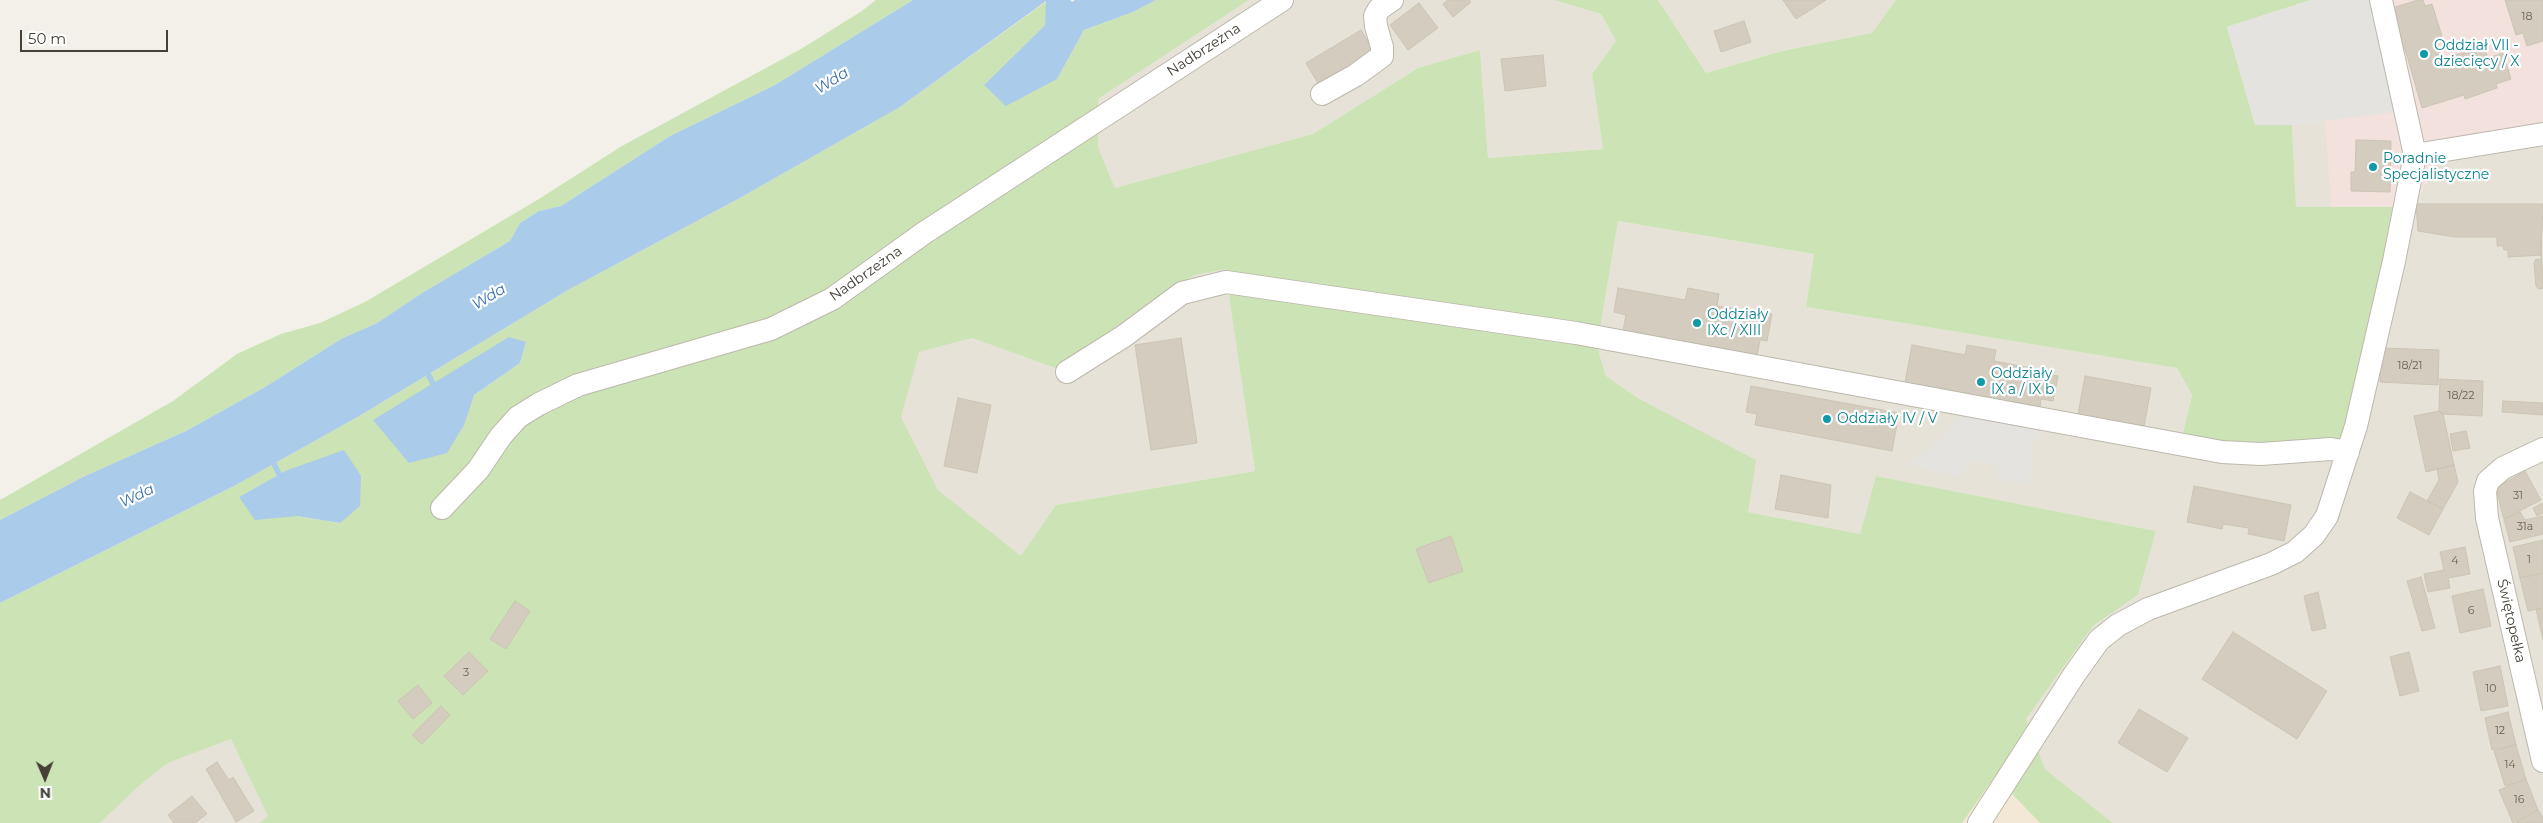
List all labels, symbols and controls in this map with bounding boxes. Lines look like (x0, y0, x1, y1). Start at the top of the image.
house number: 18 (2522, 10, 2532, 24)
scale bar (22, 20, 170, 52)
street label: Nadbrzeżna (1164, 20, 1244, 80)
text: 50 m (28, 29, 66, 48)
place label: Oddział VII - dziecięcy / X (2434, 38, 2519, 70)
marker: Oddział VII - dziecięcy / X (2418, 48, 2430, 60)
water label: Wda (812, 64, 852, 98)
place label: Poradnie Specjalistyczne (2383, 151, 2489, 184)
marker: Poradnie Specjalistyczne (2367, 161, 2379, 173)
street label: Nadbrzeżna (827, 243, 905, 305)
water label: Wda (469, 280, 509, 314)
place label: Oddziały IXc / XIII (1707, 307, 1768, 340)
marker: Oddziały IXc / XIII (1691, 317, 1703, 329)
house number: 18/21 (2398, 359, 2422, 373)
place label: Oddziały IX a / IX b (1991, 366, 2054, 398)
marker: Oddziały IX a / IX b (1975, 376, 1987, 388)
house number: 18/22 (2447, 389, 2475, 403)
place label: Oddziały IV / V (1837, 411, 1938, 427)
marker: Oddziały IV / V (1821, 413, 1833, 425)
water label: Wda (117, 480, 157, 512)
house number: 31 (2513, 489, 2523, 503)
house number: 31a (2517, 520, 2533, 534)
house number: 1 (2527, 553, 2531, 567)
house number: 4 (2451, 554, 2459, 568)
street label: Świętopełka (2493, 577, 2529, 665)
house number: 6 (2468, 604, 2474, 618)
house number: 3 (463, 666, 469, 680)
house number: 10 (2485, 682, 2497, 696)
house number: 12 (2495, 724, 2505, 738)
north arrow (20, 753, 70, 803)
house number: 14 (2504, 758, 2516, 772)
text: N (39, 784, 51, 802)
house number: 16 (2514, 793, 2524, 807)

